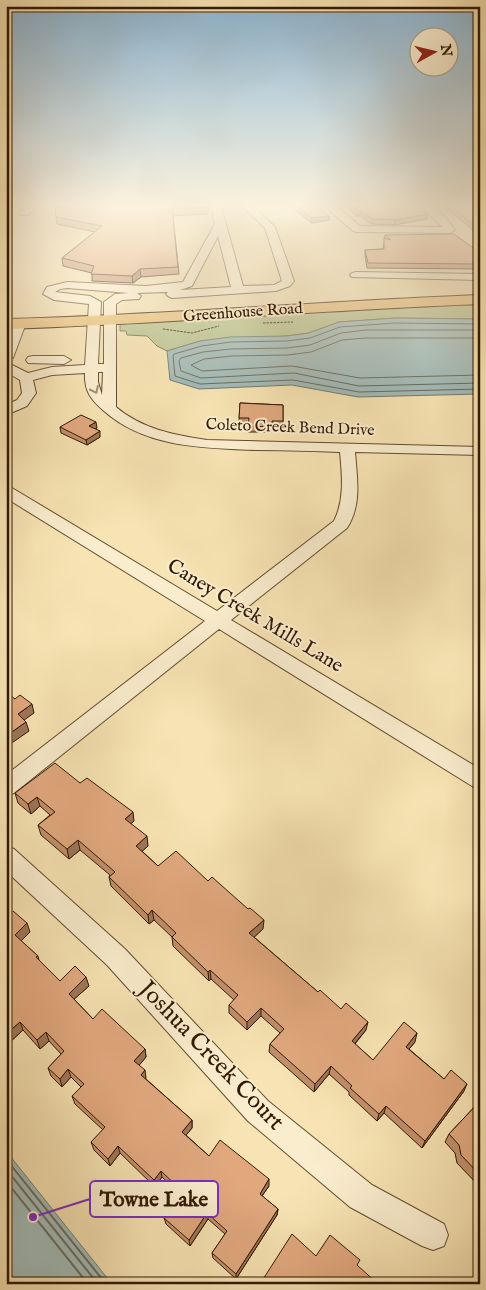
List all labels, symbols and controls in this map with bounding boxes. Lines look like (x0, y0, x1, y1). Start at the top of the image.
north arrow (408, 28, 458, 78)
text: N (436, 42, 456, 58)
street label: Greenhouse Road (183, 299, 304, 327)
one-way arrow (88, 385, 99, 394)
street label: Coleto Creek Bend Drive (205, 415, 375, 441)
street label: Caney Creek Mills Lane (162, 553, 348, 679)
street label: Joshua Creek Court (129, 972, 290, 1138)
callout: Towne Lake (90, 1181, 218, 1217)
text: Towne Lake (99, 1187, 209, 1214)

